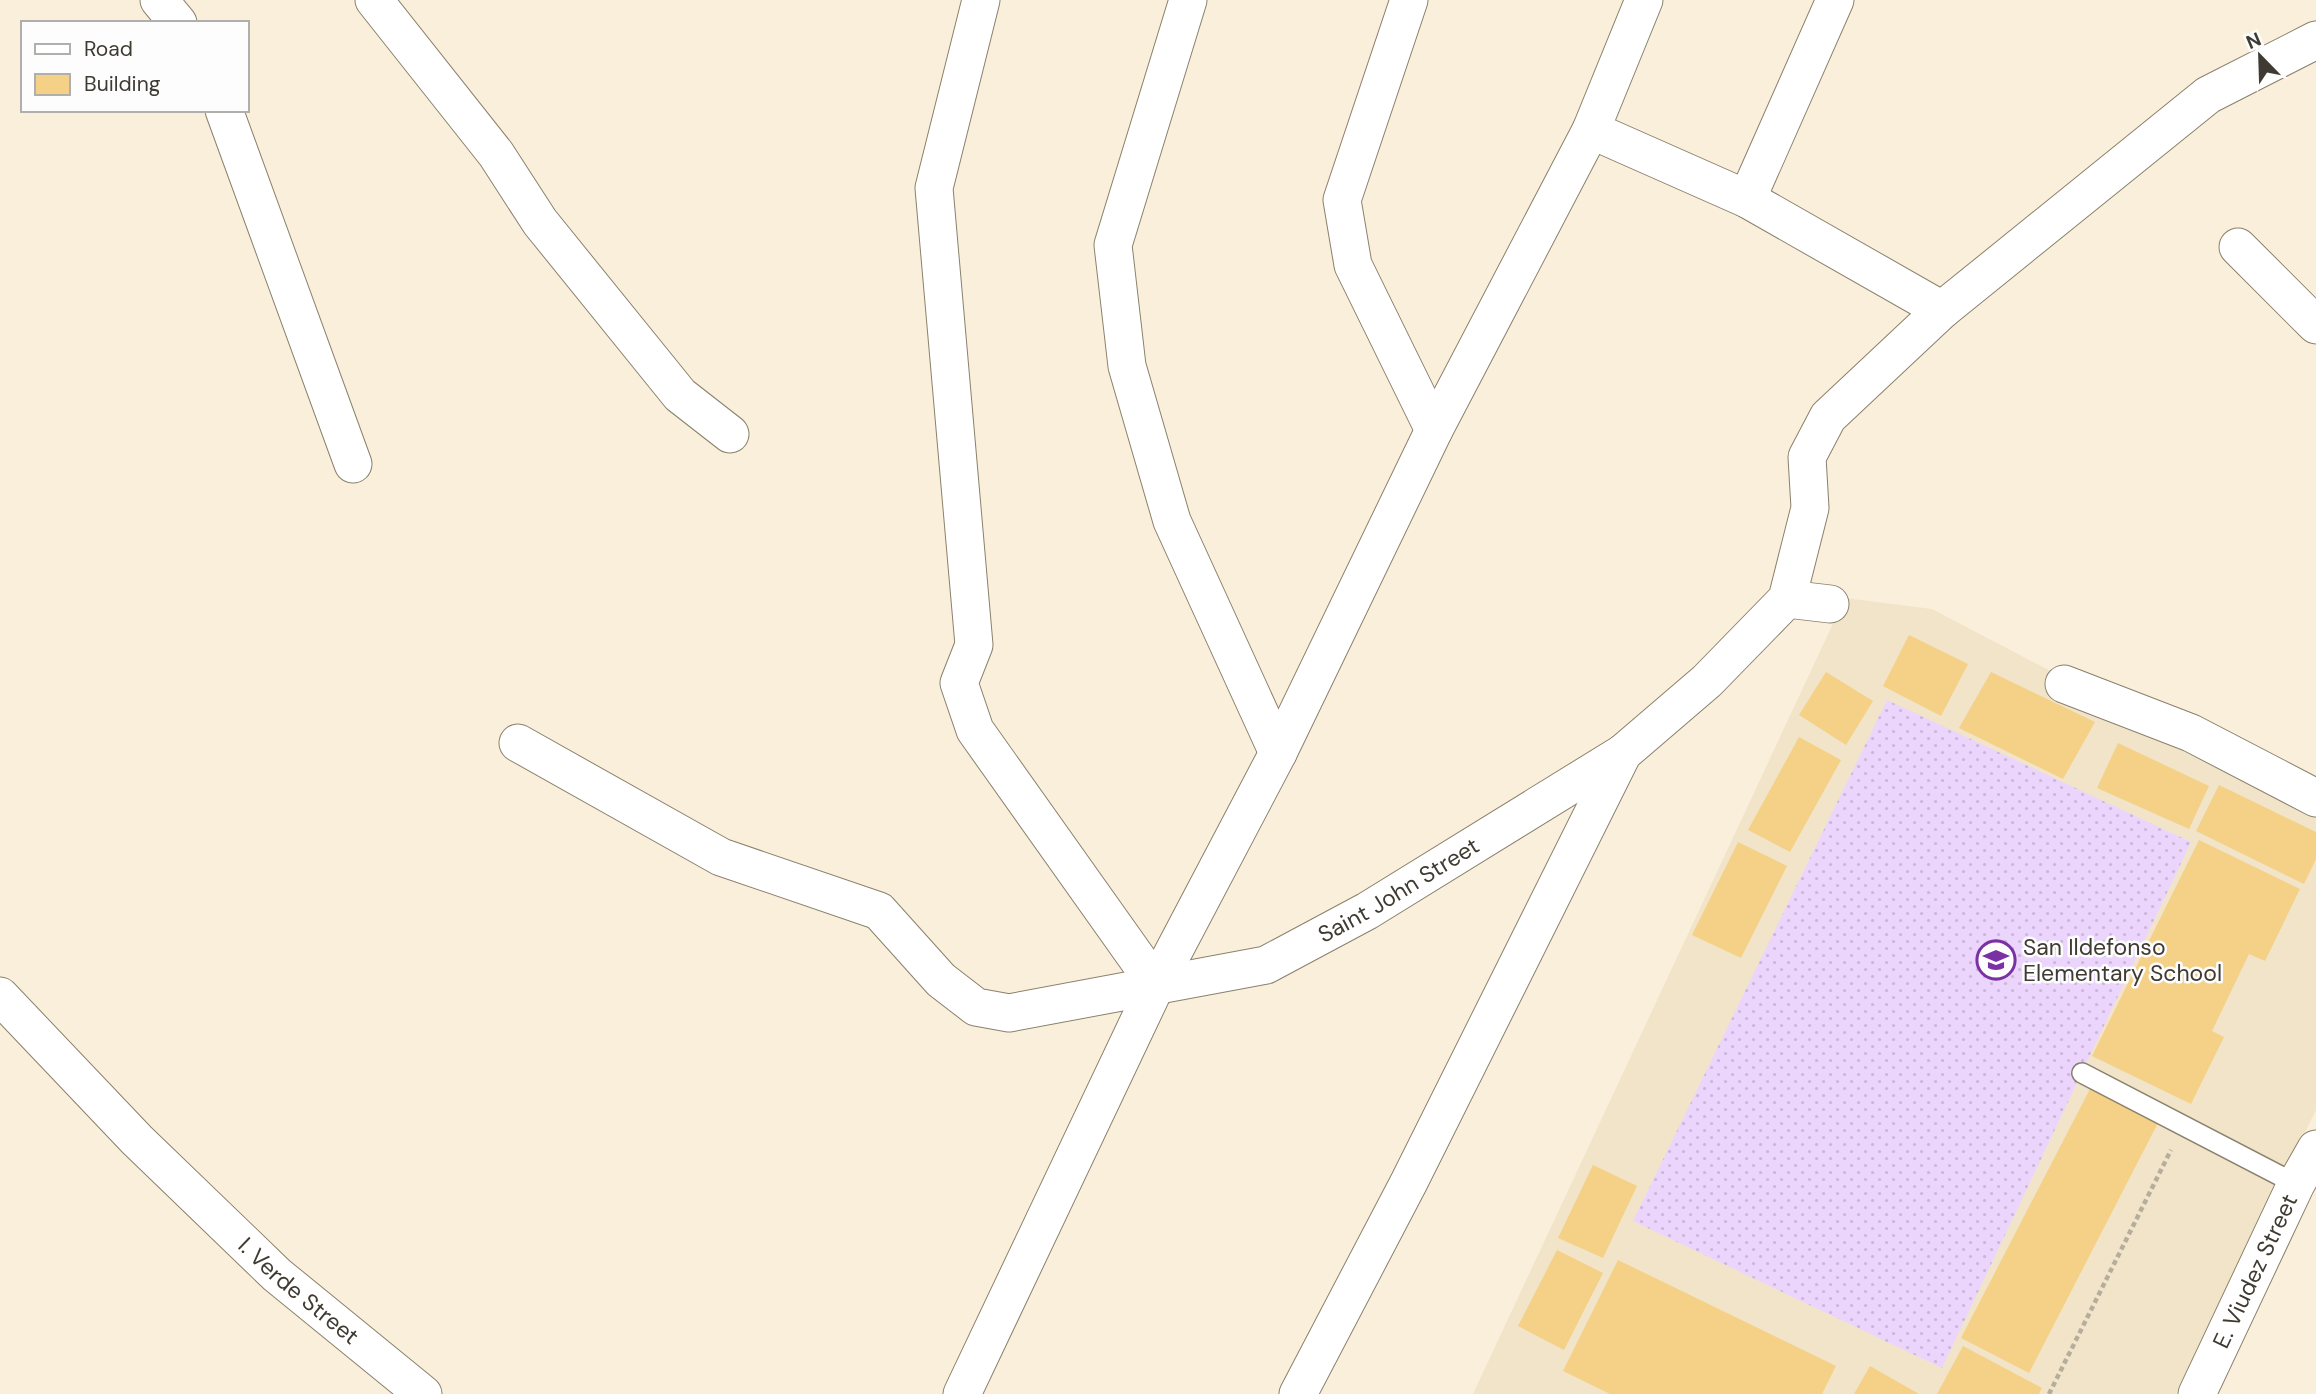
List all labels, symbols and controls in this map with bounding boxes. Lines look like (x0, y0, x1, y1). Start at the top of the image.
legend (21, 21, 248, 112)
north arrow (2225, 21, 2295, 91)
text: N (2242, 27, 2265, 55)
text: Road (84, 35, 133, 63)
text: Building (84, 70, 161, 98)
street label: Saint John Street (1313, 830, 1485, 950)
place label: San Ildefonso Elementary School (2023, 932, 2222, 988)
school or university icon: San Ildefonso Elementary School (1975, 939, 2017, 981)
street label: E. Viudez Street (2206, 1189, 2304, 1353)
street label: I. Verde Street (232, 1231, 365, 1351)

